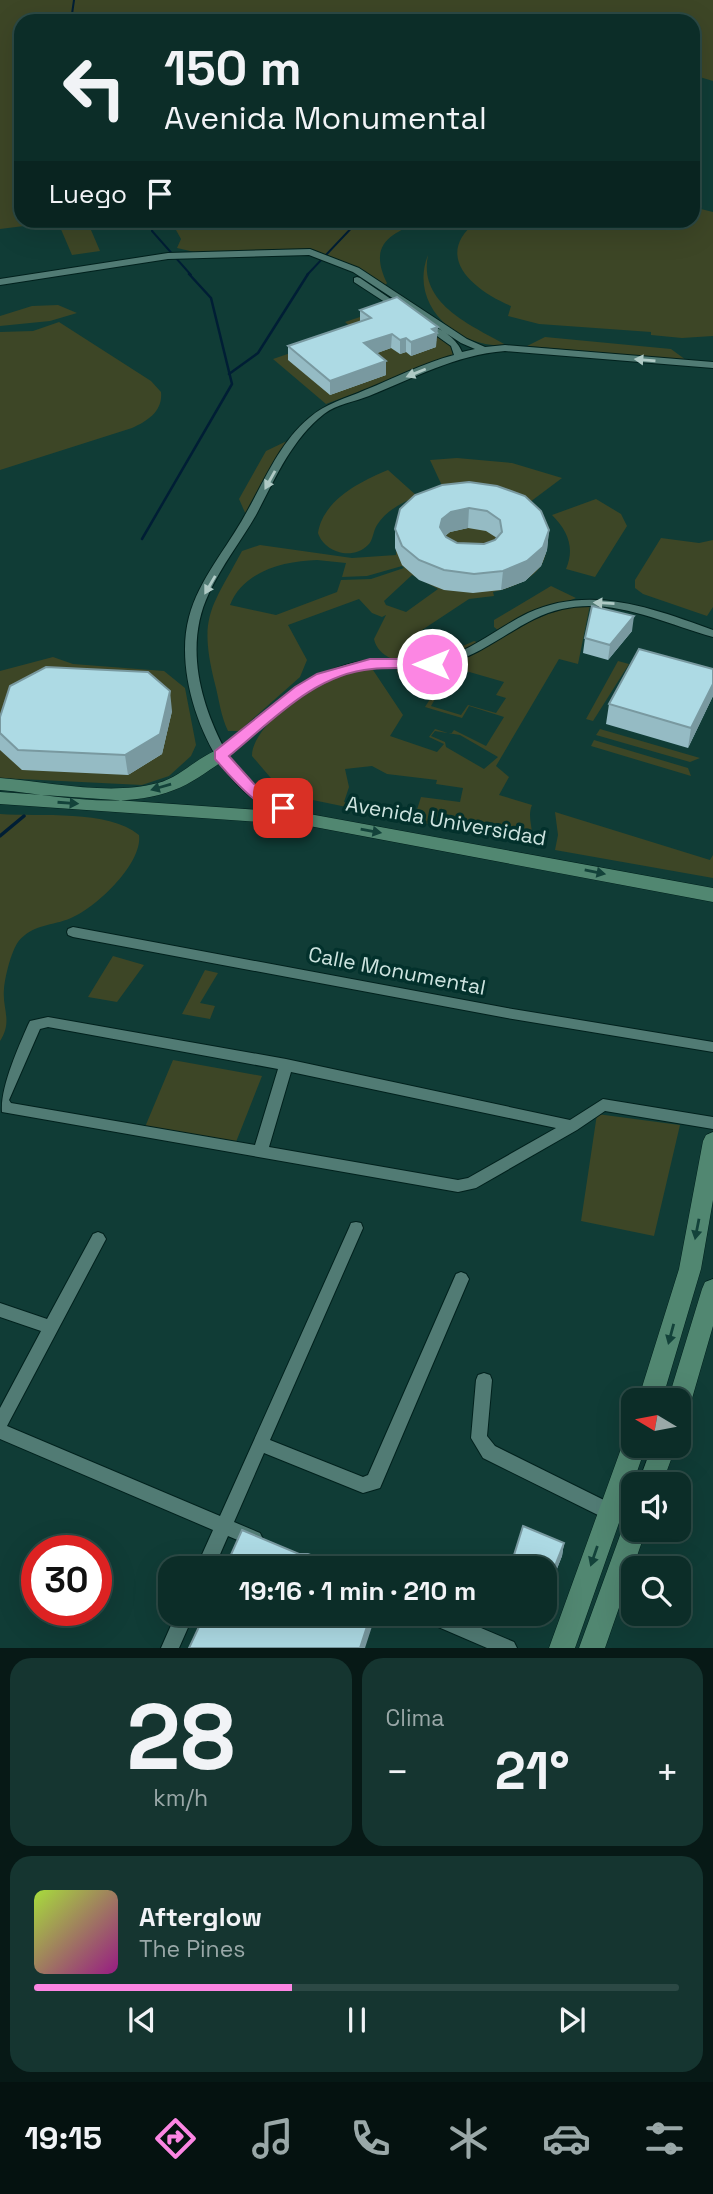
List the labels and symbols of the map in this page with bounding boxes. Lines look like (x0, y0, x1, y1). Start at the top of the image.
one-way arrow (634, 354, 656, 365)
one-way arrow (406, 368, 427, 379)
one-way arrow (264, 470, 276, 490)
one-way arrow (204, 575, 216, 595)
one-way arrow (593, 597, 615, 608)
position arrow (395, 627, 469, 701)
pin (253, 778, 313, 838)
one-way arrow (150, 783, 171, 793)
street label: Avenida Universidad (344, 790, 549, 851)
one-way arrow (57, 798, 79, 809)
one-way arrow (360, 825, 382, 836)
one-way arrow (584, 867, 606, 878)
street label: Calle Monumental (306, 940, 488, 1001)
one-way arrow (691, 1218, 702, 1240)
one-way arrow (666, 1324, 676, 1345)
north arrow (621, 1388, 691, 1458)
speed limit sign: 30 (21, 1535, 112, 1626)
one-way arrow (588, 1545, 599, 1566)

